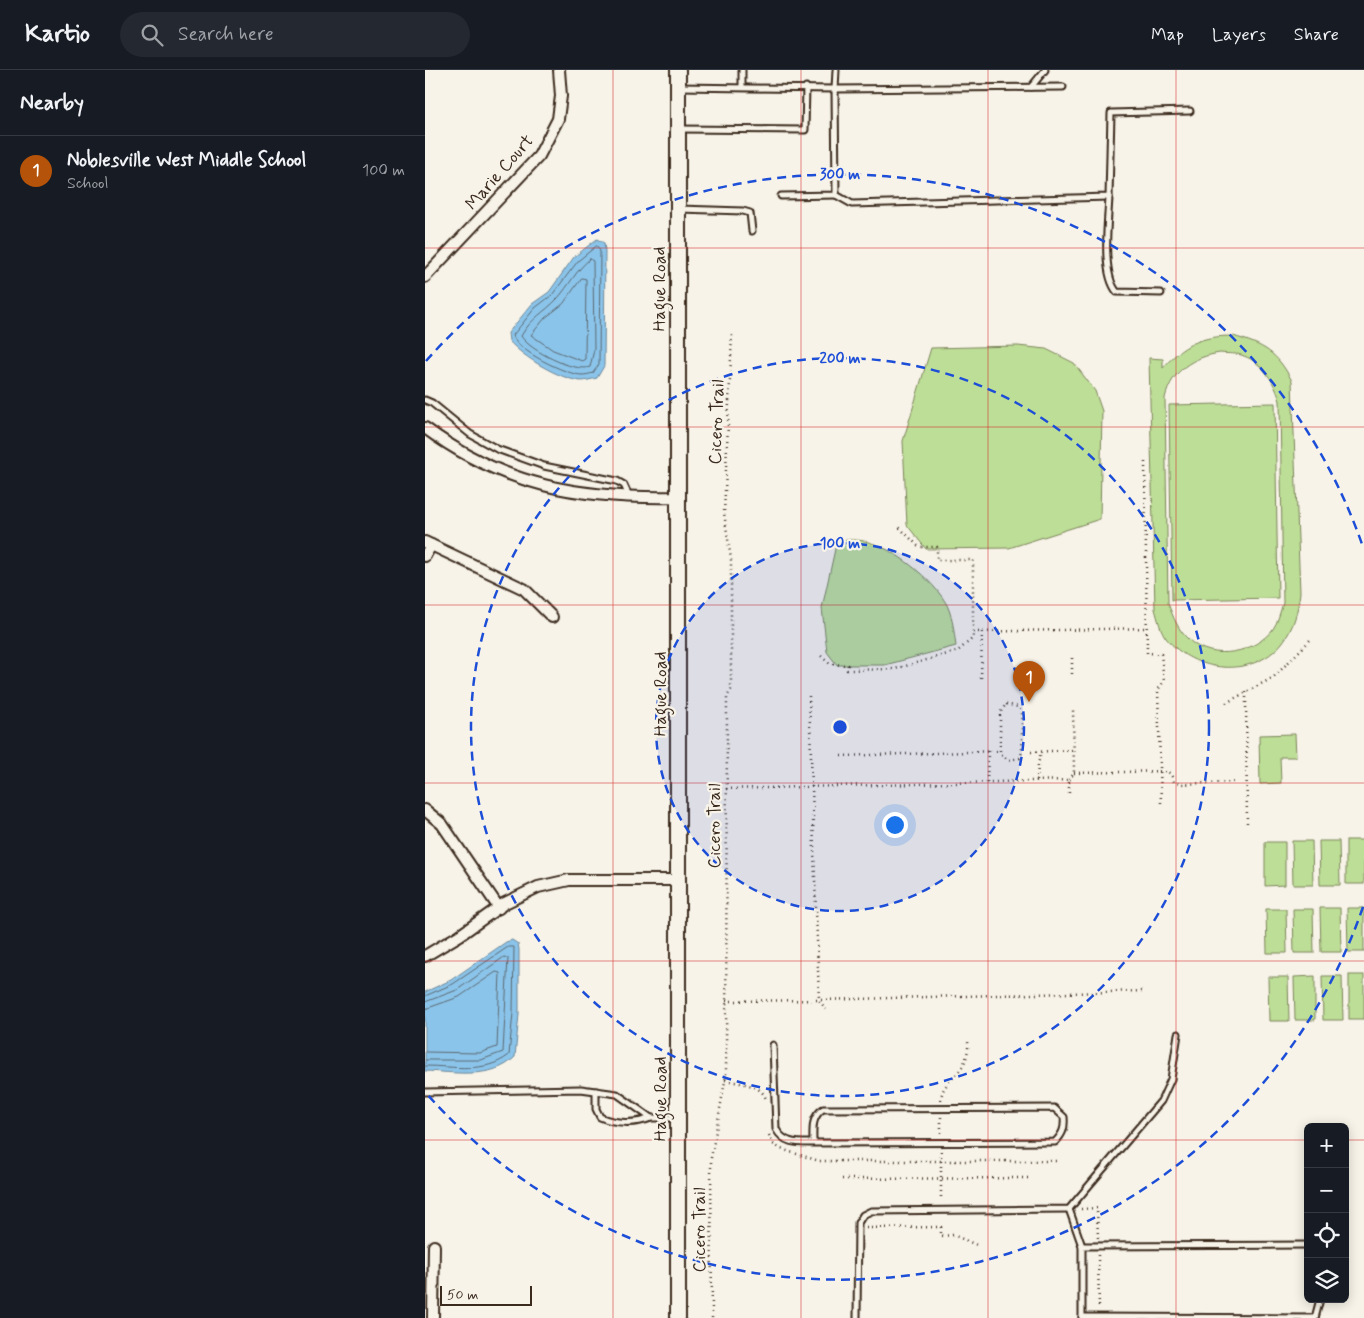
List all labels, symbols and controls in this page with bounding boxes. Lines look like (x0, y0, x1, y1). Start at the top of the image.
search box (120, 12, 470, 57)
text: Kartio (25, 19, 90, 50)
icon: search (138, 21, 166, 49)
text: Search here (178, 22, 274, 47)
text: Map (1151, 23, 1184, 47)
text: Layers (1212, 23, 1266, 47)
text: Share (1294, 23, 1339, 47)
text: Nearby (20, 89, 84, 117)
street label: Marie Court (460, 130, 539, 216)
text: Noblesville West Middle School (67, 148, 306, 173)
text: 1 (32, 160, 40, 181)
text: 100 m (362, 160, 405, 181)
text: 300 m (820, 165, 860, 185)
text: School (67, 173, 108, 194)
street label: Hague Road (648, 246, 674, 332)
text: 200 m (820, 349, 861, 369)
street label: Cicero Trail (704, 379, 730, 465)
text: 100 m (820, 534, 860, 554)
street label: Hague Road (649, 651, 675, 737)
pin: 1 (1013, 661, 1045, 702)
centre of rings (831, 718, 849, 736)
street label: Cicero Trail (703, 783, 727, 869)
your location (882, 812, 908, 838)
street label: Hague Road (649, 1056, 675, 1142)
map controls (1304, 1123, 1349, 1303)
button: + (1304, 1123, 1349, 1168)
button: − (1304, 1168, 1349, 1213)
street label: Cicero Trail (688, 1187, 712, 1273)
button: locate (1304, 1213, 1349, 1258)
button: layers (1304, 1258, 1349, 1303)
scale bar (440, 1283, 533, 1306)
text: 50 m (447, 1286, 478, 1304)

